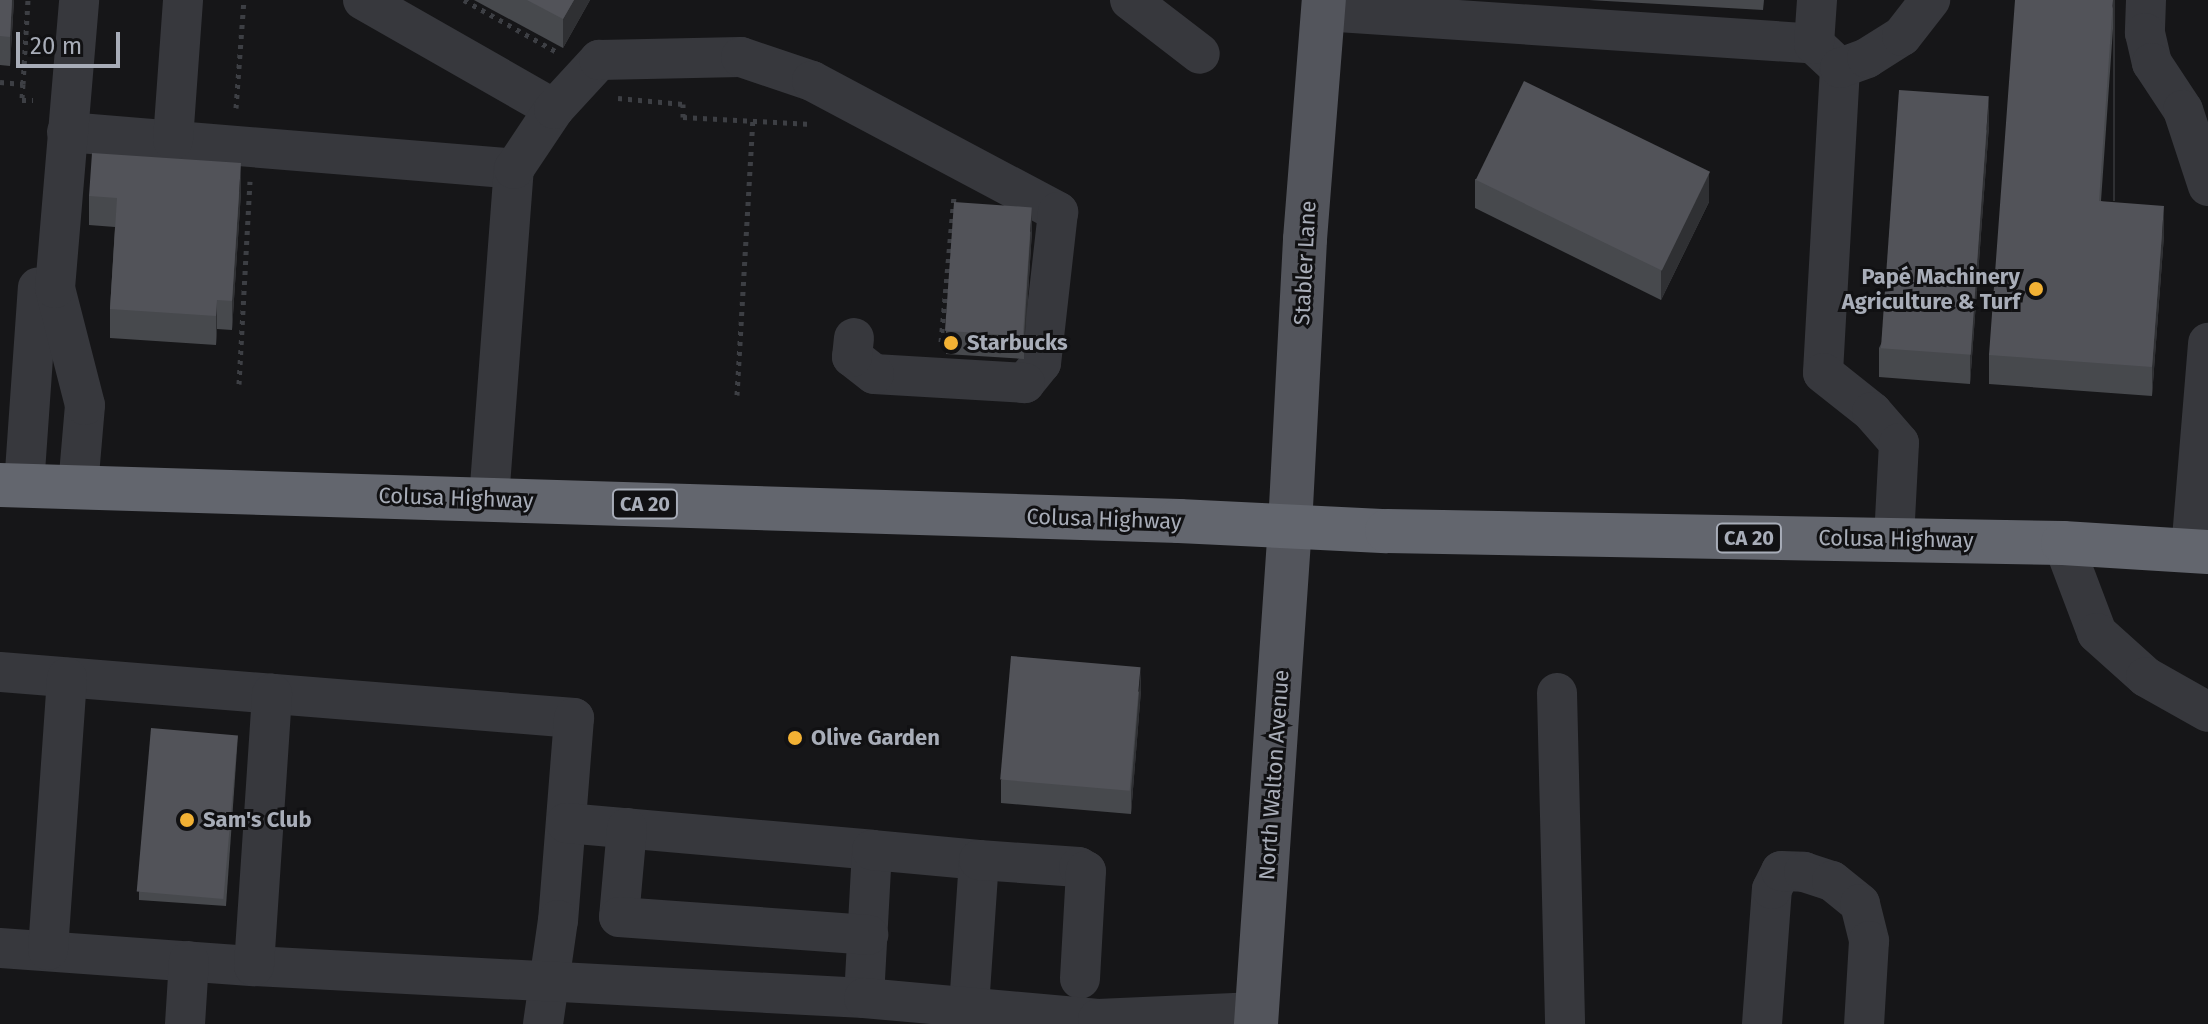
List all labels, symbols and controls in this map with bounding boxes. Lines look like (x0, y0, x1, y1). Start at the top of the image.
scale bar (20, 16, 124, 66)
text: 20 m (30, 32, 82, 60)
street label: Stabler Lane (1289, 200, 1321, 326)
place label: Papé Machinery Agriculture & Turf (1842, 263, 2020, 314)
marker: Papé Machinery Agriculture & Turf (2027, 280, 2045, 298)
place label: Starbucks (967, 330, 1068, 356)
marker: Starbucks (942, 334, 960, 352)
street label: Colusa Highway (378, 482, 534, 514)
road number: CA 20 (611, 488, 679, 520)
street label: Colusa Highway (1026, 503, 1182, 535)
road number: CA 20 (1715, 522, 1783, 554)
street label: Colusa Highway (1818, 524, 1974, 554)
street label: North Walton Avenue (1253, 669, 1295, 881)
place label: Olive Garden (811, 725, 940, 751)
marker: Olive Garden (786, 729, 804, 747)
place label: Sam's Club (203, 807, 312, 833)
marker: Sam's Club (178, 811, 196, 829)

